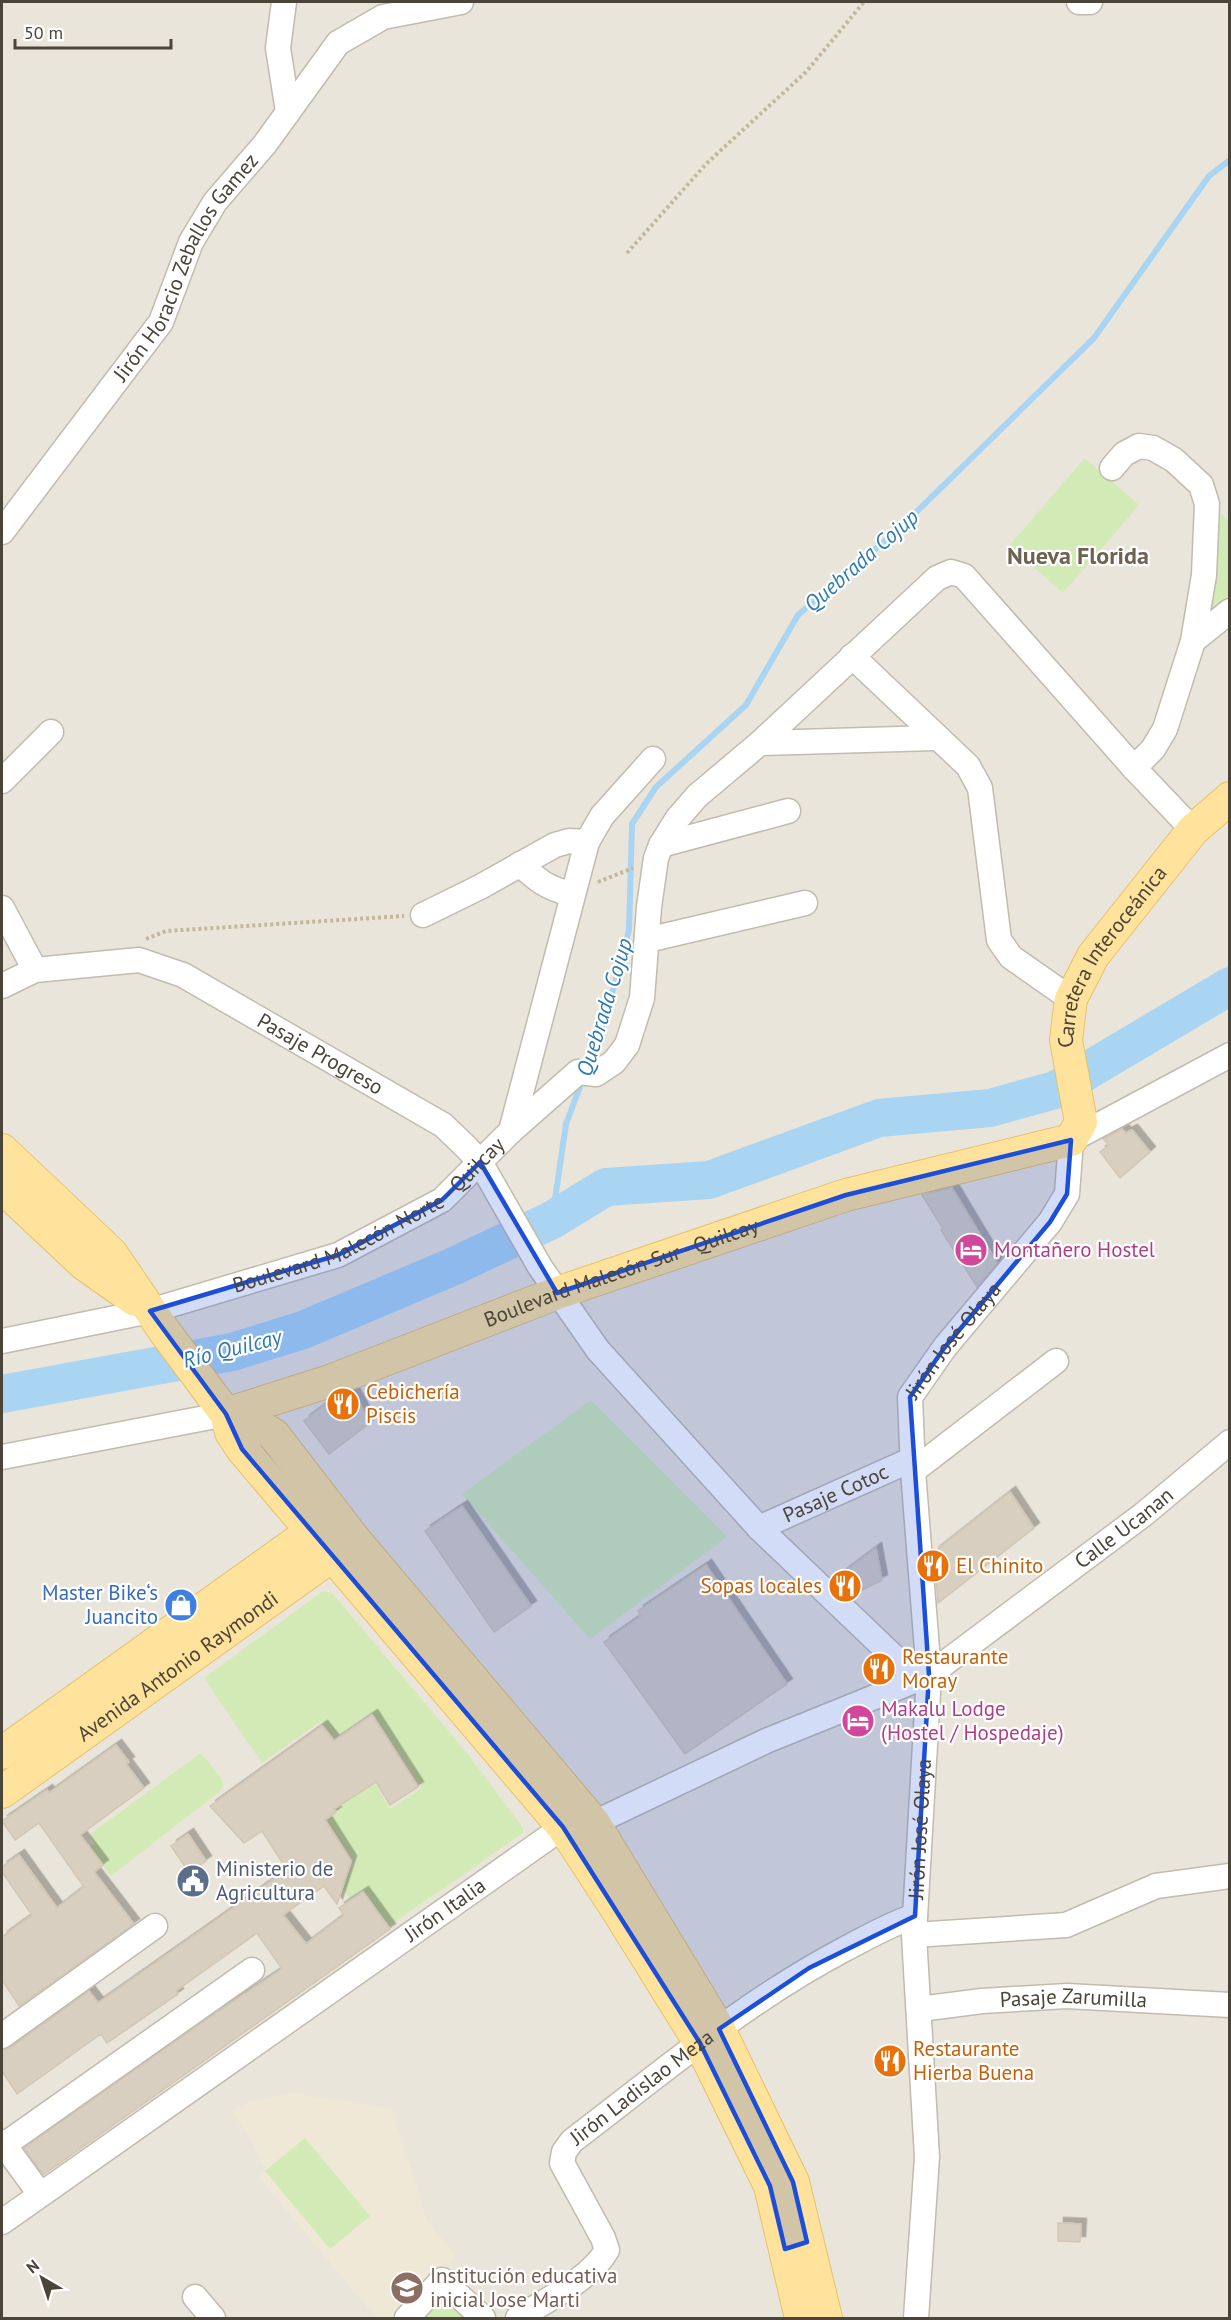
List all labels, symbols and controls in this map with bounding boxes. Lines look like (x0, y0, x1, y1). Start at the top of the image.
scale bar (15, 12, 171, 50)
text: 50 m (24, 21, 63, 44)
street label: Jirón Horacio Zeballos Gamez (107, 147, 264, 387)
water label: Quebrada Cojup (798, 503, 924, 617)
district label: Nueva Florida (1007, 540, 1149, 571)
street label: Carretera Interoceánica (1051, 860, 1172, 1050)
water label: Quebrada Cojup (570, 935, 638, 1079)
street label: Pasaje Progreso (253, 1007, 388, 1101)
street label: Boulevard Malecón Norte - Quilcay (229, 1131, 510, 1299)
street label: Boulevard Malecón Sur - Quilcay (480, 1212, 762, 1333)
hotel icon: Montañero Hostel (953, 1232, 989, 1268)
place label: Montañero Hostel (994, 1236, 1155, 1263)
street label: Jirón José Olaya (898, 1276, 1007, 1405)
water label: Río Quilcay (180, 1322, 286, 1374)
place label: Cebichería Piscis (366, 1378, 460, 1429)
restaurant icon: Cebichería Piscis (325, 1386, 361, 1422)
street label: Pasaje Cotoc (778, 1458, 892, 1529)
street label: Calle Ucanan (1069, 1481, 1179, 1574)
restaurant icon: El Chinito (915, 1548, 951, 1584)
place label: El Chinito (956, 1552, 1043, 1579)
restaurant icon: Sopas locales (827, 1568, 863, 1604)
place label: Sopas locales (700, 1572, 822, 1599)
place label: Master Bike‘s Juancito (42, 1579, 158, 1630)
street label: Avenida Antonio Raymondi (71, 1585, 283, 1747)
shop icon: Master Bike‘s Juancito (163, 1587, 199, 1623)
place label: Restaurante Moray (902, 1643, 1008, 1694)
restaurant icon: Restaurante Moray (861, 1651, 897, 1687)
place label: Makalu Lodge (Hostel / Hospedaje) (881, 1695, 1064, 1746)
hotel icon: Makalu Lodge (Hostel / Hospedaje) (840, 1703, 876, 1739)
street label: Jirón José Olaya (902, 1758, 937, 1901)
place label: Ministerio de Agricultura (216, 1855, 333, 1906)
public building icon: Ministerio de Agricultura (175, 1863, 211, 1899)
street label: Jirón Italia (398, 1872, 491, 1948)
street label: Pasaje Zarumilla (999, 1982, 1148, 2013)
street label: Jirón Ladislao Meza (563, 2023, 719, 2151)
place label: Restaurante Hierba Buena (913, 2035, 1034, 2086)
restaurant icon: Restaurante Hierba Buena (872, 2043, 908, 2079)
north arrow (12, 2248, 72, 2308)
text: N (22, 2255, 43, 2277)
place label: Institución educativa inicial Jose Marti (430, 2262, 618, 2313)
school or university icon: Institución educativa inicial Jose Marti (389, 2270, 425, 2306)

